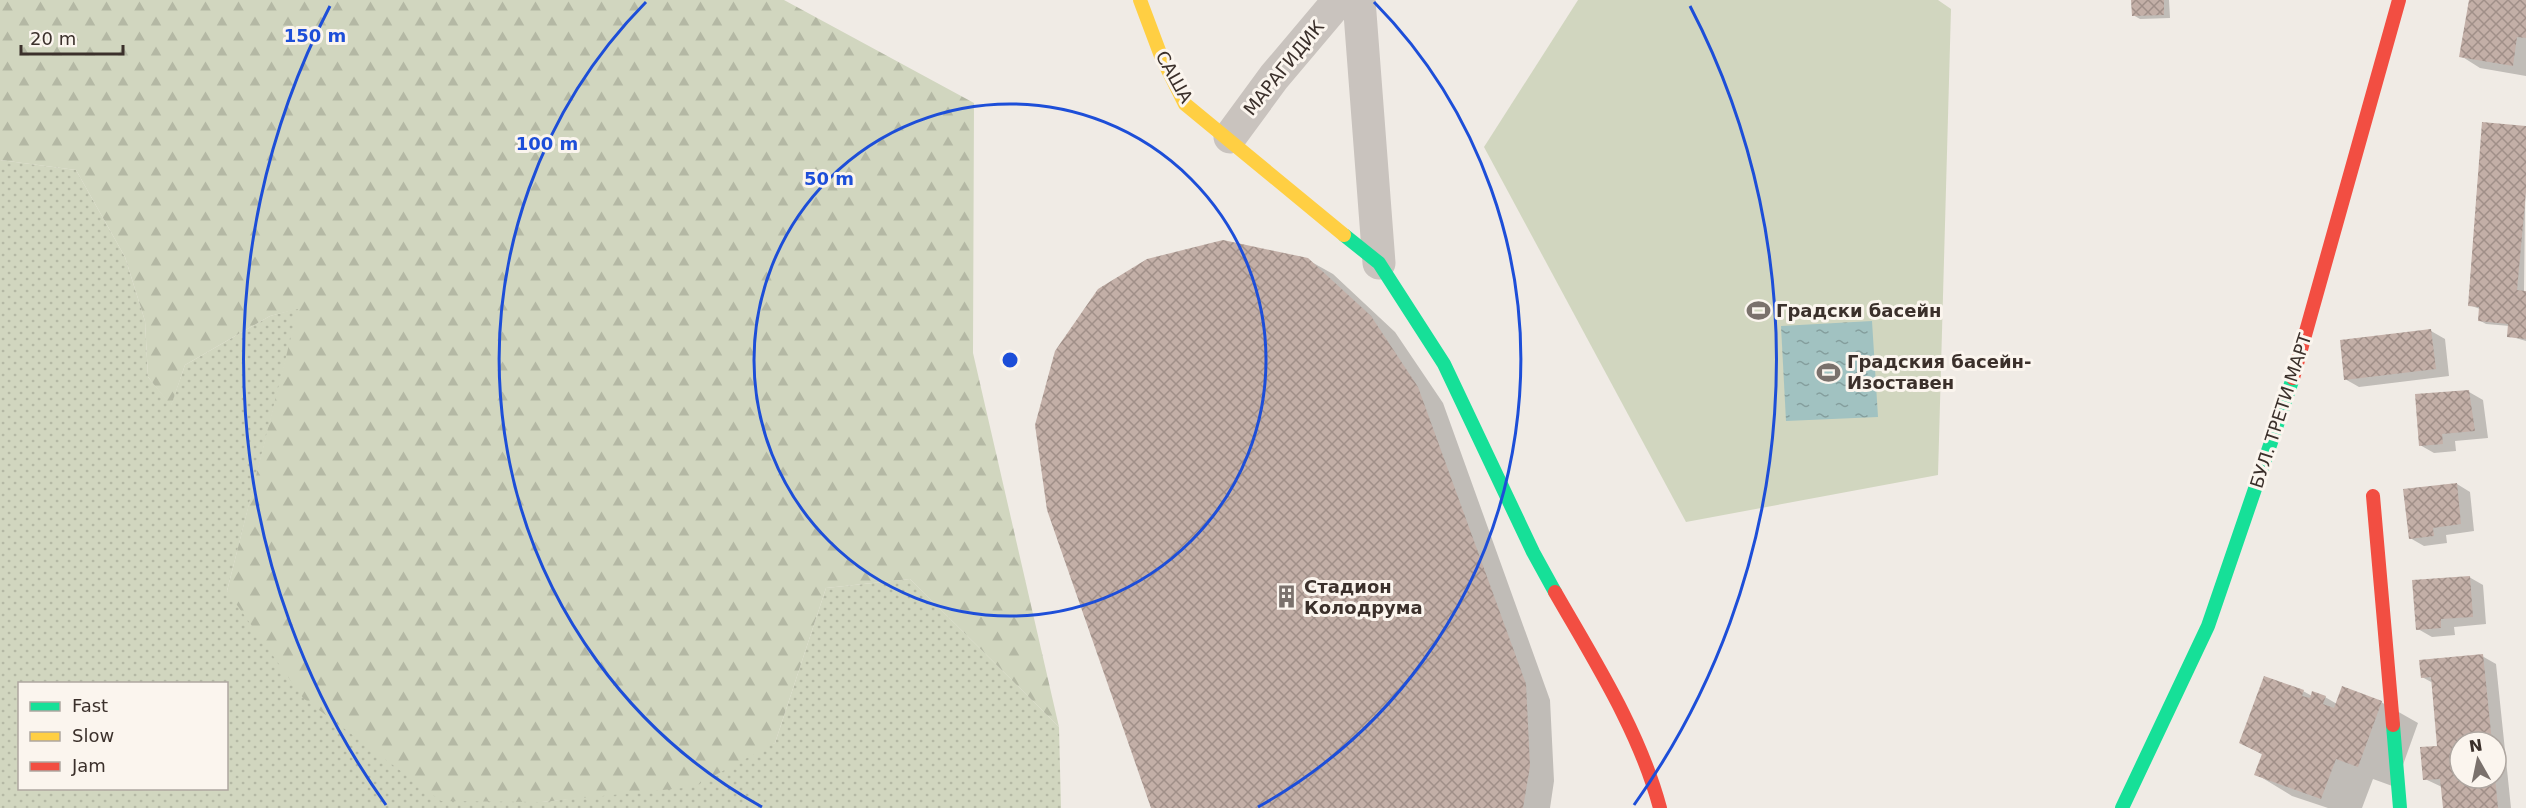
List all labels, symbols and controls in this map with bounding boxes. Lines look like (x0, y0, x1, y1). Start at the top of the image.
street label: МАРАГИДИК (1239, 16, 1328, 119)
scale bar (21, 18, 123, 56)
text: 150 m (284, 25, 346, 46)
text: 20 m (30, 28, 76, 49)
street label: САША (1152, 47, 1198, 107)
text: 100 m (516, 133, 578, 154)
text: 50 m (804, 168, 854, 189)
sports icon: Градски басейн (1745, 298, 1771, 324)
place label: Градски басейн (1776, 300, 1941, 321)
street label: БУЛ. ТРЕТИ МАРТ (2246, 330, 2316, 491)
centre of rings (1000, 350, 1020, 370)
place label: Градския басейн- Изоставен (1847, 351, 2031, 393)
sports icon: Градския басейн- Изоставен (1816, 359, 1842, 385)
place label: Стадион Колодрума (1304, 576, 1423, 618)
building icon: Стадион Колодрума (1273, 584, 1299, 610)
legend (18, 682, 228, 790)
text: Fast (72, 695, 108, 716)
text: Slow (72, 725, 114, 746)
north arrow (2448, 730, 2508, 790)
text: N (2468, 735, 2484, 756)
text: Jam (71, 755, 106, 776)

